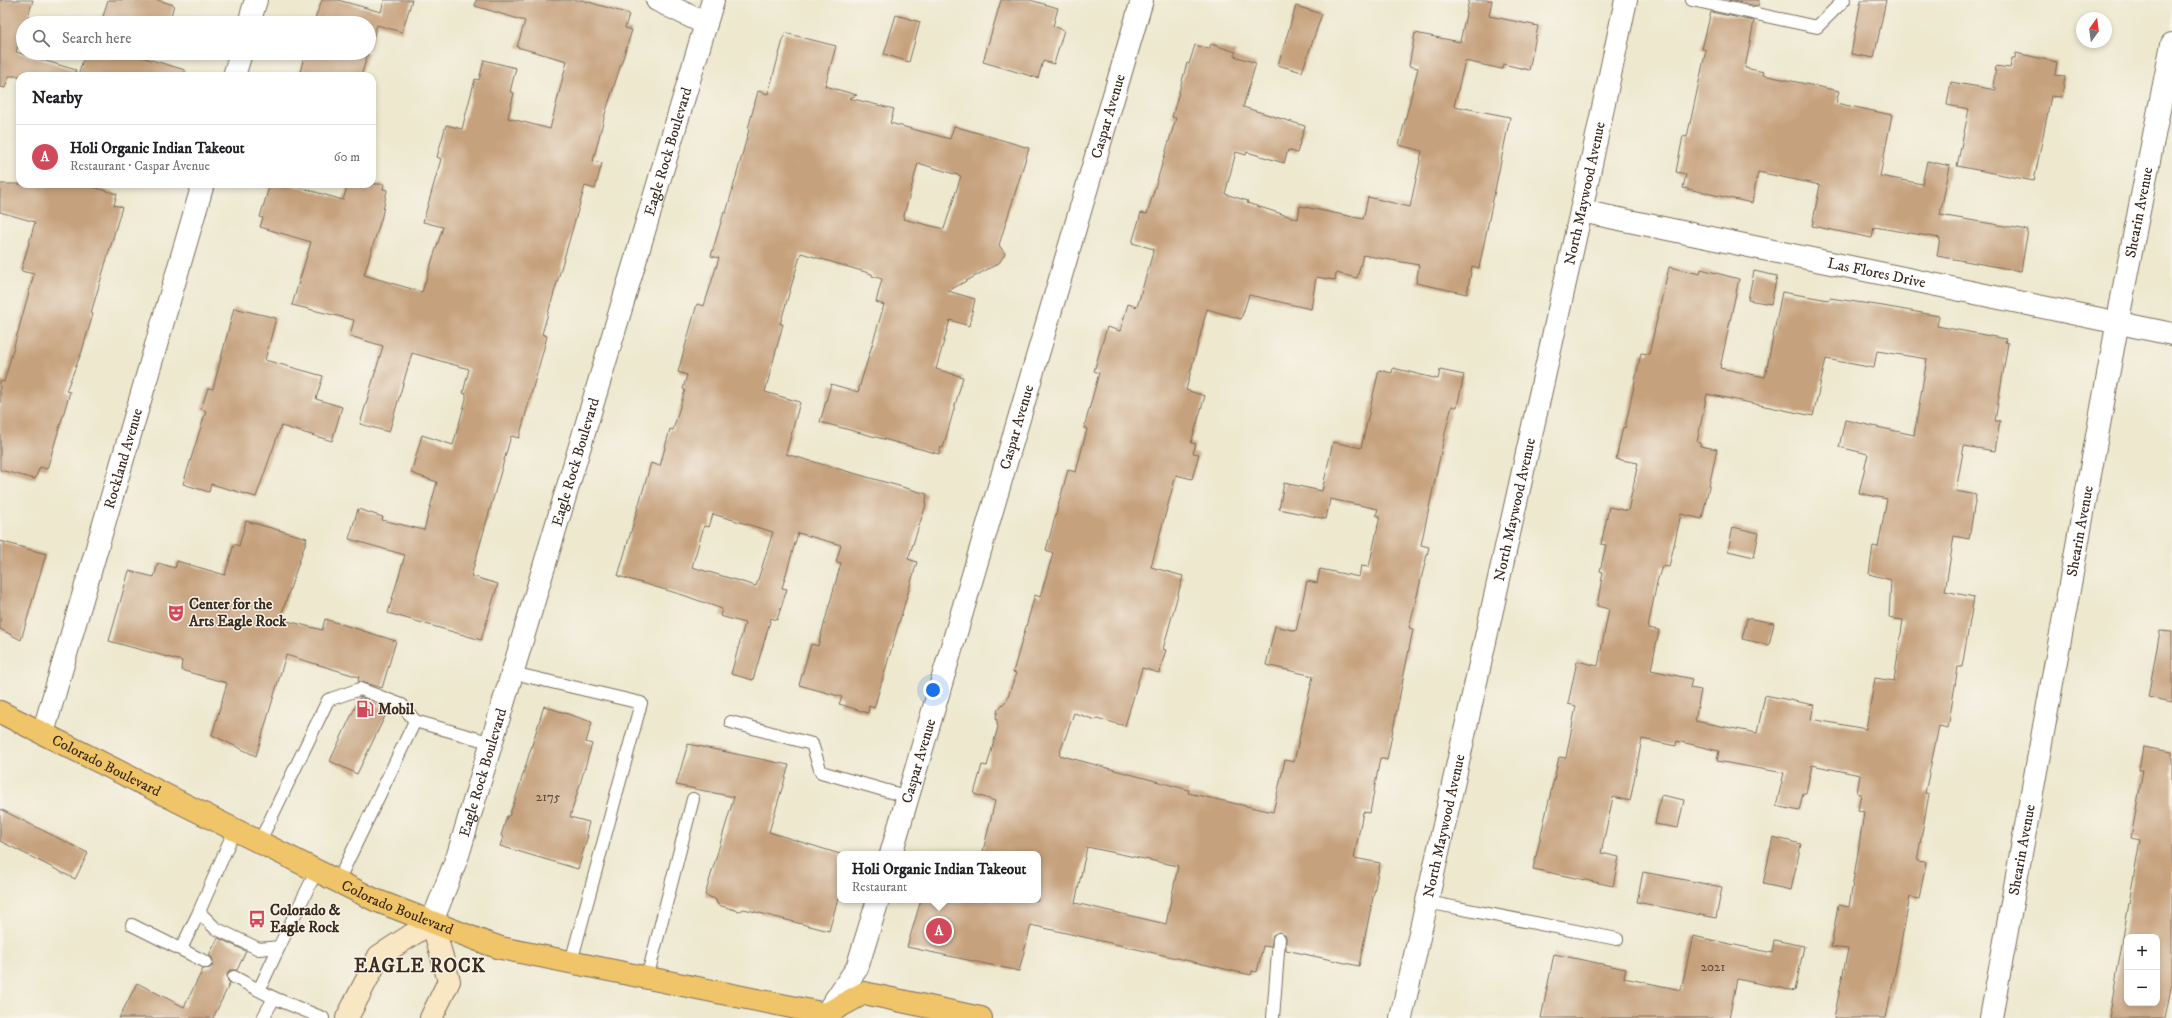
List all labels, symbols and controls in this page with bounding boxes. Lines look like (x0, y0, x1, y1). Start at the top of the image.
north arrow (2076, 12, 2112, 48)
search box (16, 16, 376, 60)
icon: search (30, 27, 52, 49)
text: Search here (62, 29, 131, 48)
street label: Caspar Avenue (1087, 72, 1130, 161)
street label: Eagle Rock Boulevard (640, 85, 697, 218)
text: Nearby (32, 87, 82, 109)
street label: North Maywood Avenue (1560, 120, 1610, 267)
text: Holi Organic Indian Takeout (70, 139, 244, 158)
text: A (41, 149, 49, 165)
text: 60 m (334, 149, 360, 165)
text: Restaurant · Caspar Avenue (70, 158, 210, 174)
street label: Shearin Avenue (2121, 166, 2157, 260)
street label: Las Flores Drive (1826, 254, 1927, 292)
street label: Caspar Avenue (996, 383, 1038, 472)
street label: Eagle Rock Boulevard (548, 395, 604, 529)
street label: Rockland Avenue (100, 406, 147, 511)
street label: North Maywood Avenue (1490, 436, 1540, 583)
street label: Shearin Avenue (2063, 484, 2098, 578)
place label: Center for the Arts Eagle Rock (188, 595, 287, 631)
theatre icon: Center for the Arts Eagle Rock (166, 603, 186, 623)
your location (923, 680, 943, 700)
fuel station icon: Mobil (355, 699, 375, 719)
place label: Mobil (378, 700, 415, 719)
street label: Eagle Rock Boulevard (455, 706, 511, 839)
street label: Caspar Avenue (897, 716, 940, 806)
street label: Colorado Boulevard (48, 730, 164, 801)
street label: North Maywood Avenue (1419, 752, 1470, 899)
house number: 2175 (536, 789, 561, 805)
street label: Shearin Avenue (2005, 803, 2040, 897)
popup (837, 851, 1041, 903)
text: Holi Organic Indian Takeout (852, 860, 1026, 879)
street label: Colorado Boulevard (338, 876, 456, 940)
text: Restaurant (852, 879, 907, 895)
place label: Colorado & Eagle Rock (270, 901, 341, 937)
bus stop icon: Colorado & Eagle Rock (247, 909, 267, 929)
pin: A (926, 916, 952, 946)
map controls (2124, 934, 2160, 1006)
button: + (2124, 934, 2160, 970)
district label: EAGLE ROCK (354, 955, 486, 978)
house number: 2021 (1701, 959, 1725, 975)
button: − (2124, 970, 2160, 1006)

